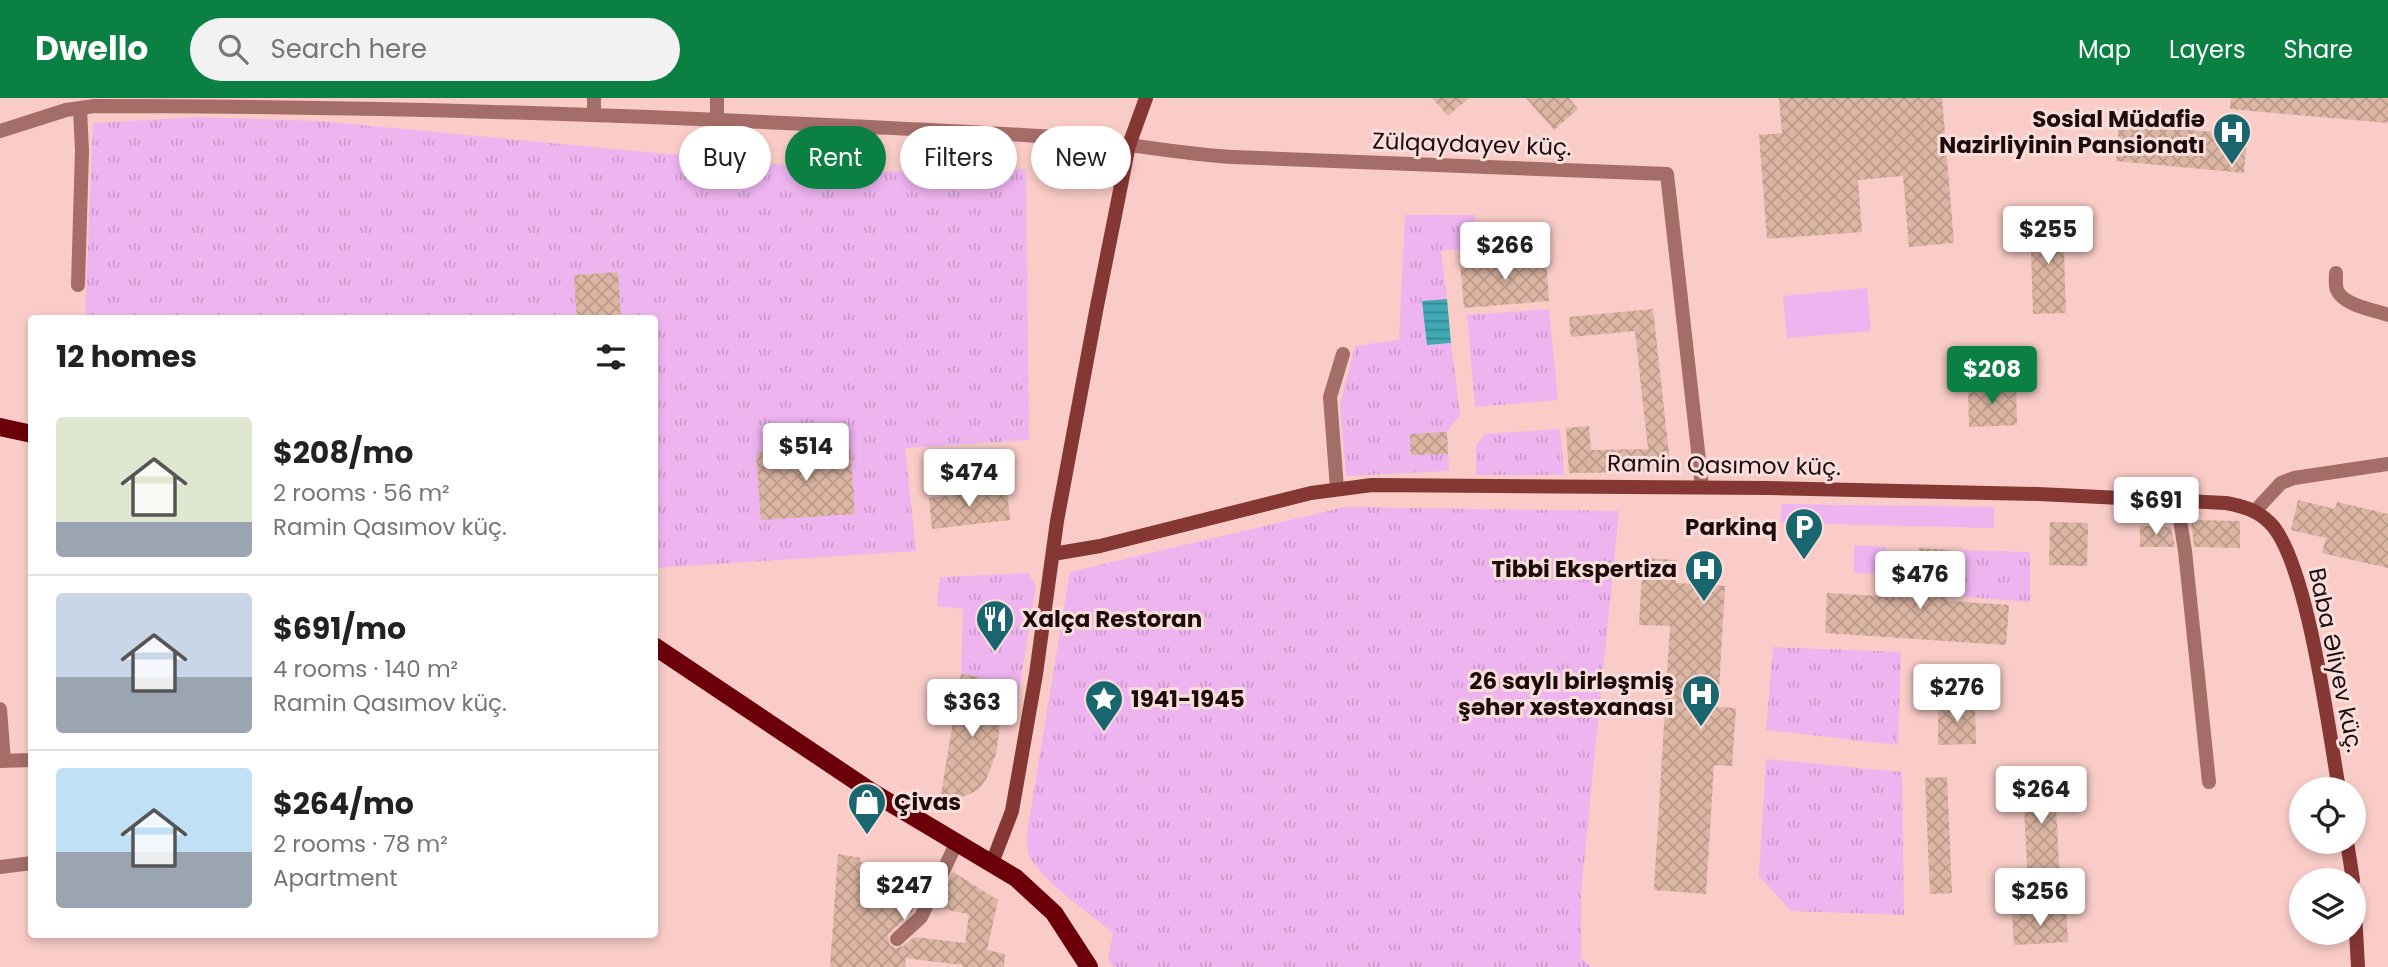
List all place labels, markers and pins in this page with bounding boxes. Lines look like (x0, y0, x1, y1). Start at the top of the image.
place label: Sosial Müdafiə Nazirliyinin Pansionatı (1939, 103, 2205, 161)
hospital icon: Sosial Müdafiə Nazirliyinin Pansionatı (2211, 111, 2253, 166)
pin: $255 (2007, 206, 2089, 266)
pin: $266 (1464, 222, 1546, 282)
pin: $208 (1951, 346, 2033, 406)
pin: $514 (765, 424, 847, 483)
pin: $474 (928, 450, 1010, 509)
pin: $691 (2115, 478, 2197, 537)
parking icon: Parkinq (1783, 506, 1825, 561)
place label: Parkinq (1685, 511, 1777, 543)
hospital icon: Tibbi Ekspertiza (1683, 548, 1725, 603)
pin: $476 (1879, 552, 1961, 611)
place label: Tibbi Ekspertiza (1491, 553, 1677, 585)
restaurant icon: Xalça Restoran (974, 598, 1016, 653)
place label: Xalça Restoran (1022, 603, 1202, 635)
pin: $276 (1916, 664, 1998, 724)
place label: 26 saylı birləşmiş şəhər xəstəxanası (1458, 665, 1674, 723)
hospital icon: 26 saylı birləşmiş şəhər xəstəxanası (1680, 673, 1722, 728)
place icon: 1941-1945 (1083, 678, 1125, 733)
pin: $363 (931, 680, 1013, 739)
place label: 1941-1945 (1131, 683, 1245, 715)
pin: $264 (2000, 766, 2082, 826)
shop icon: Çivas (846, 781, 888, 836)
place label: Çivas (894, 786, 961, 818)
pin: $247 (863, 862, 945, 922)
pin: $256 (1999, 868, 2081, 928)

